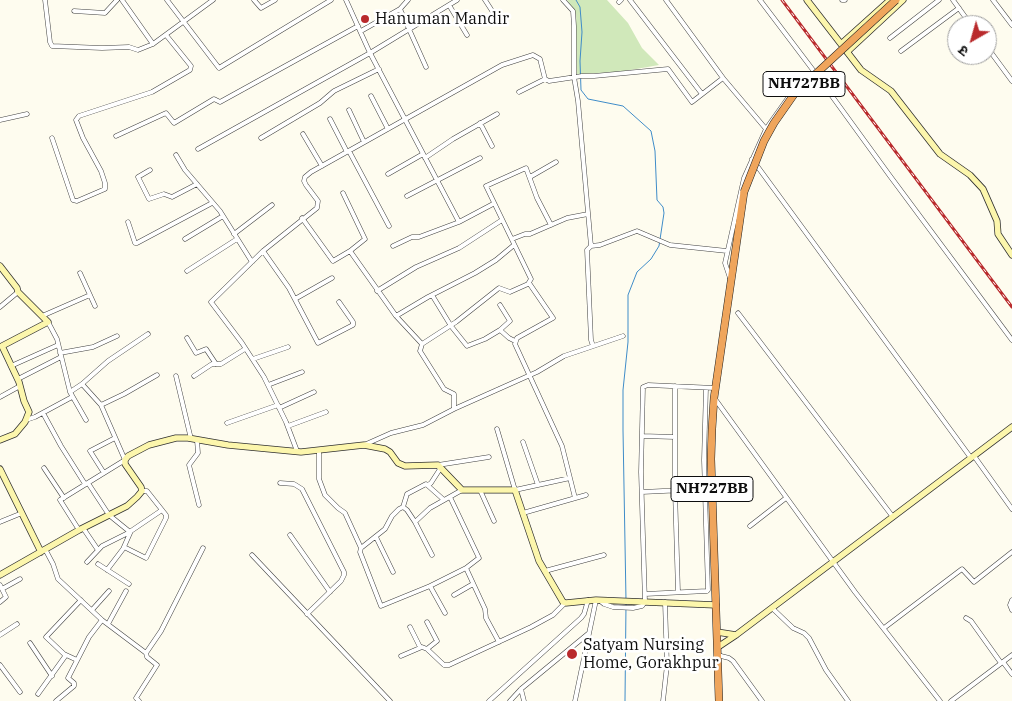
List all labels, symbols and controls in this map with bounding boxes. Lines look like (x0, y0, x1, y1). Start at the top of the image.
place label: Hanuman Mandir (375, 9, 509, 29)
marker: Hanuman Mandir (359, 13, 371, 25)
north arrow (947, 15, 997, 65)
text: उ (955, 41, 972, 61)
road number: NH727BB (763, 72, 845, 96)
road number: NH727BB (671, 476, 753, 502)
place label: Satyam Nursing Home, Gorakhpur (583, 635, 719, 673)
marker: Satyam Nursing Home, Gorakhpur (565, 647, 579, 661)

